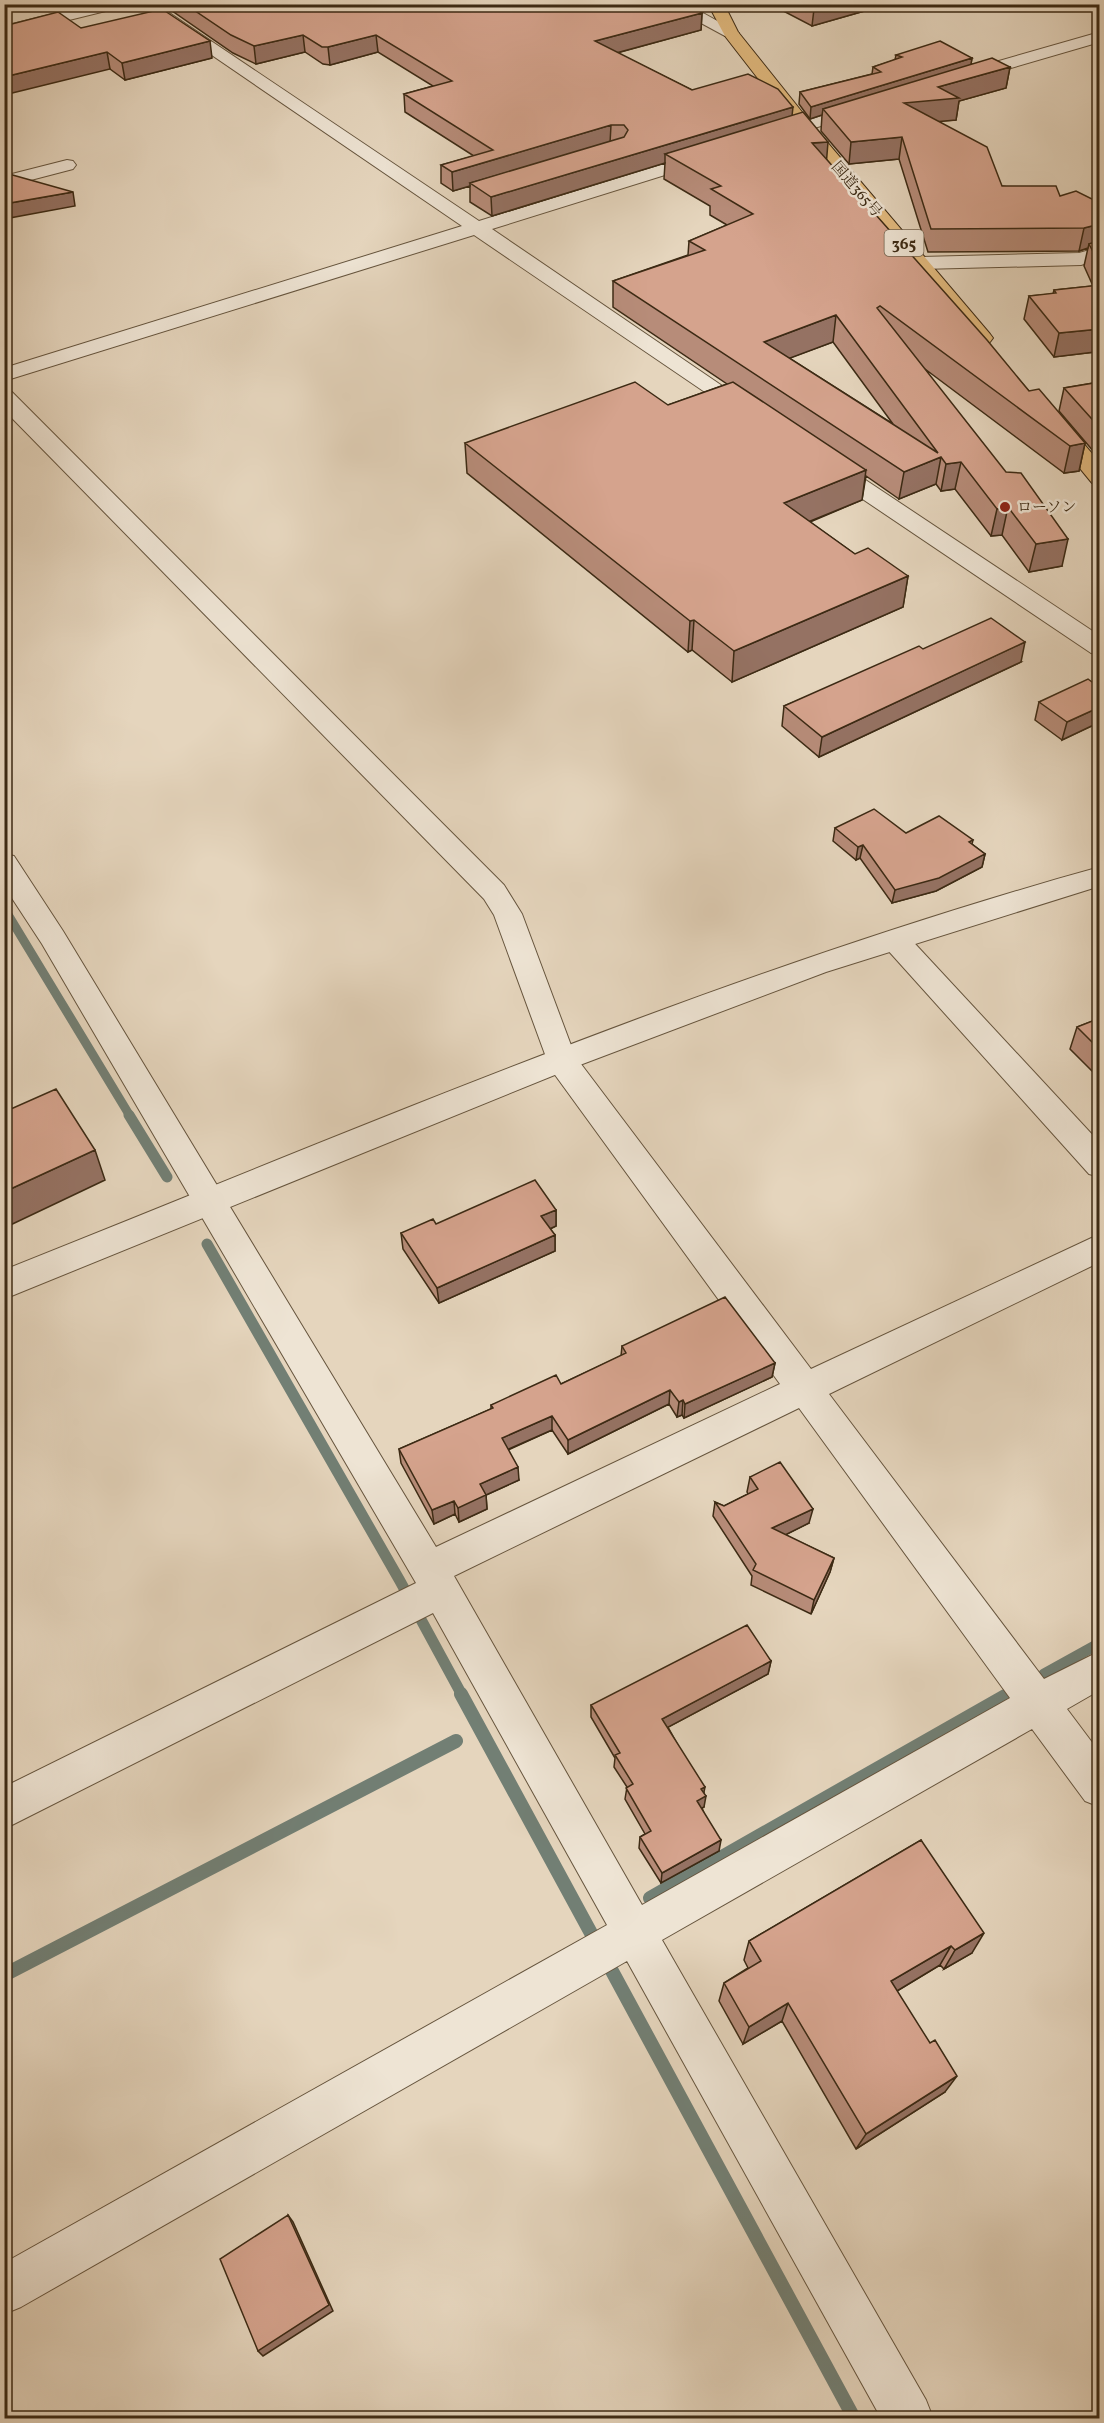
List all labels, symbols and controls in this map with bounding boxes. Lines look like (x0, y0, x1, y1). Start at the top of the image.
street label: 国道365号 (826, 158, 886, 222)
road number: 365 (884, 230, 924, 256)
place label: ローソン (1017, 498, 1076, 519)
marker: ローソン (998, 500, 1012, 514)

